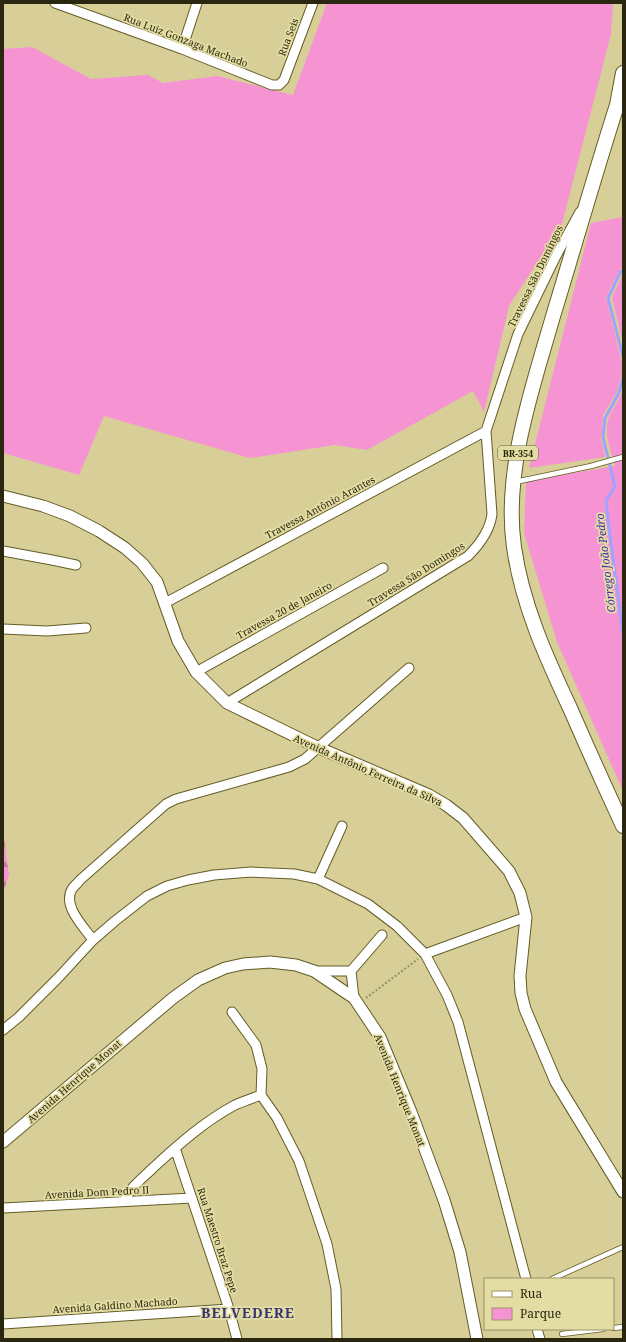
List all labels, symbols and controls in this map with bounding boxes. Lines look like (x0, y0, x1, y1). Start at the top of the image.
street label: Rua Luiz Gonzaga Machado (122, 10, 250, 70)
street label: Rua Seis (274, 16, 302, 58)
street label: Travessa São Domingos (504, 222, 566, 329)
road number: BR-354 (498, 446, 538, 460)
street label: Travessa Antônio Arantes (263, 472, 378, 542)
water label: Córrego João Pedro (591, 513, 619, 613)
street label: Travessa São Domingos (365, 538, 468, 610)
street label: Travessa 20 de Janeiro (234, 578, 334, 642)
street label: Avenida Antônio Ferreira da Silva (291, 731, 445, 809)
street label: Avenida Henrique Monat (371, 1032, 429, 1149)
street label: Avenida Henrique Monat (24, 1036, 124, 1126)
street label: Avenida Dom Pedro II (44, 1182, 150, 1202)
street label: Rua Maestro Braz Pepe (194, 1186, 242, 1294)
legend (484, 1278, 614, 1330)
text: Rua (520, 1285, 542, 1302)
street label: Avenida Galdino Machado (52, 1294, 178, 1316)
district label: BELVEDERE (201, 1303, 295, 1322)
text: Parque (520, 1305, 561, 1322)

